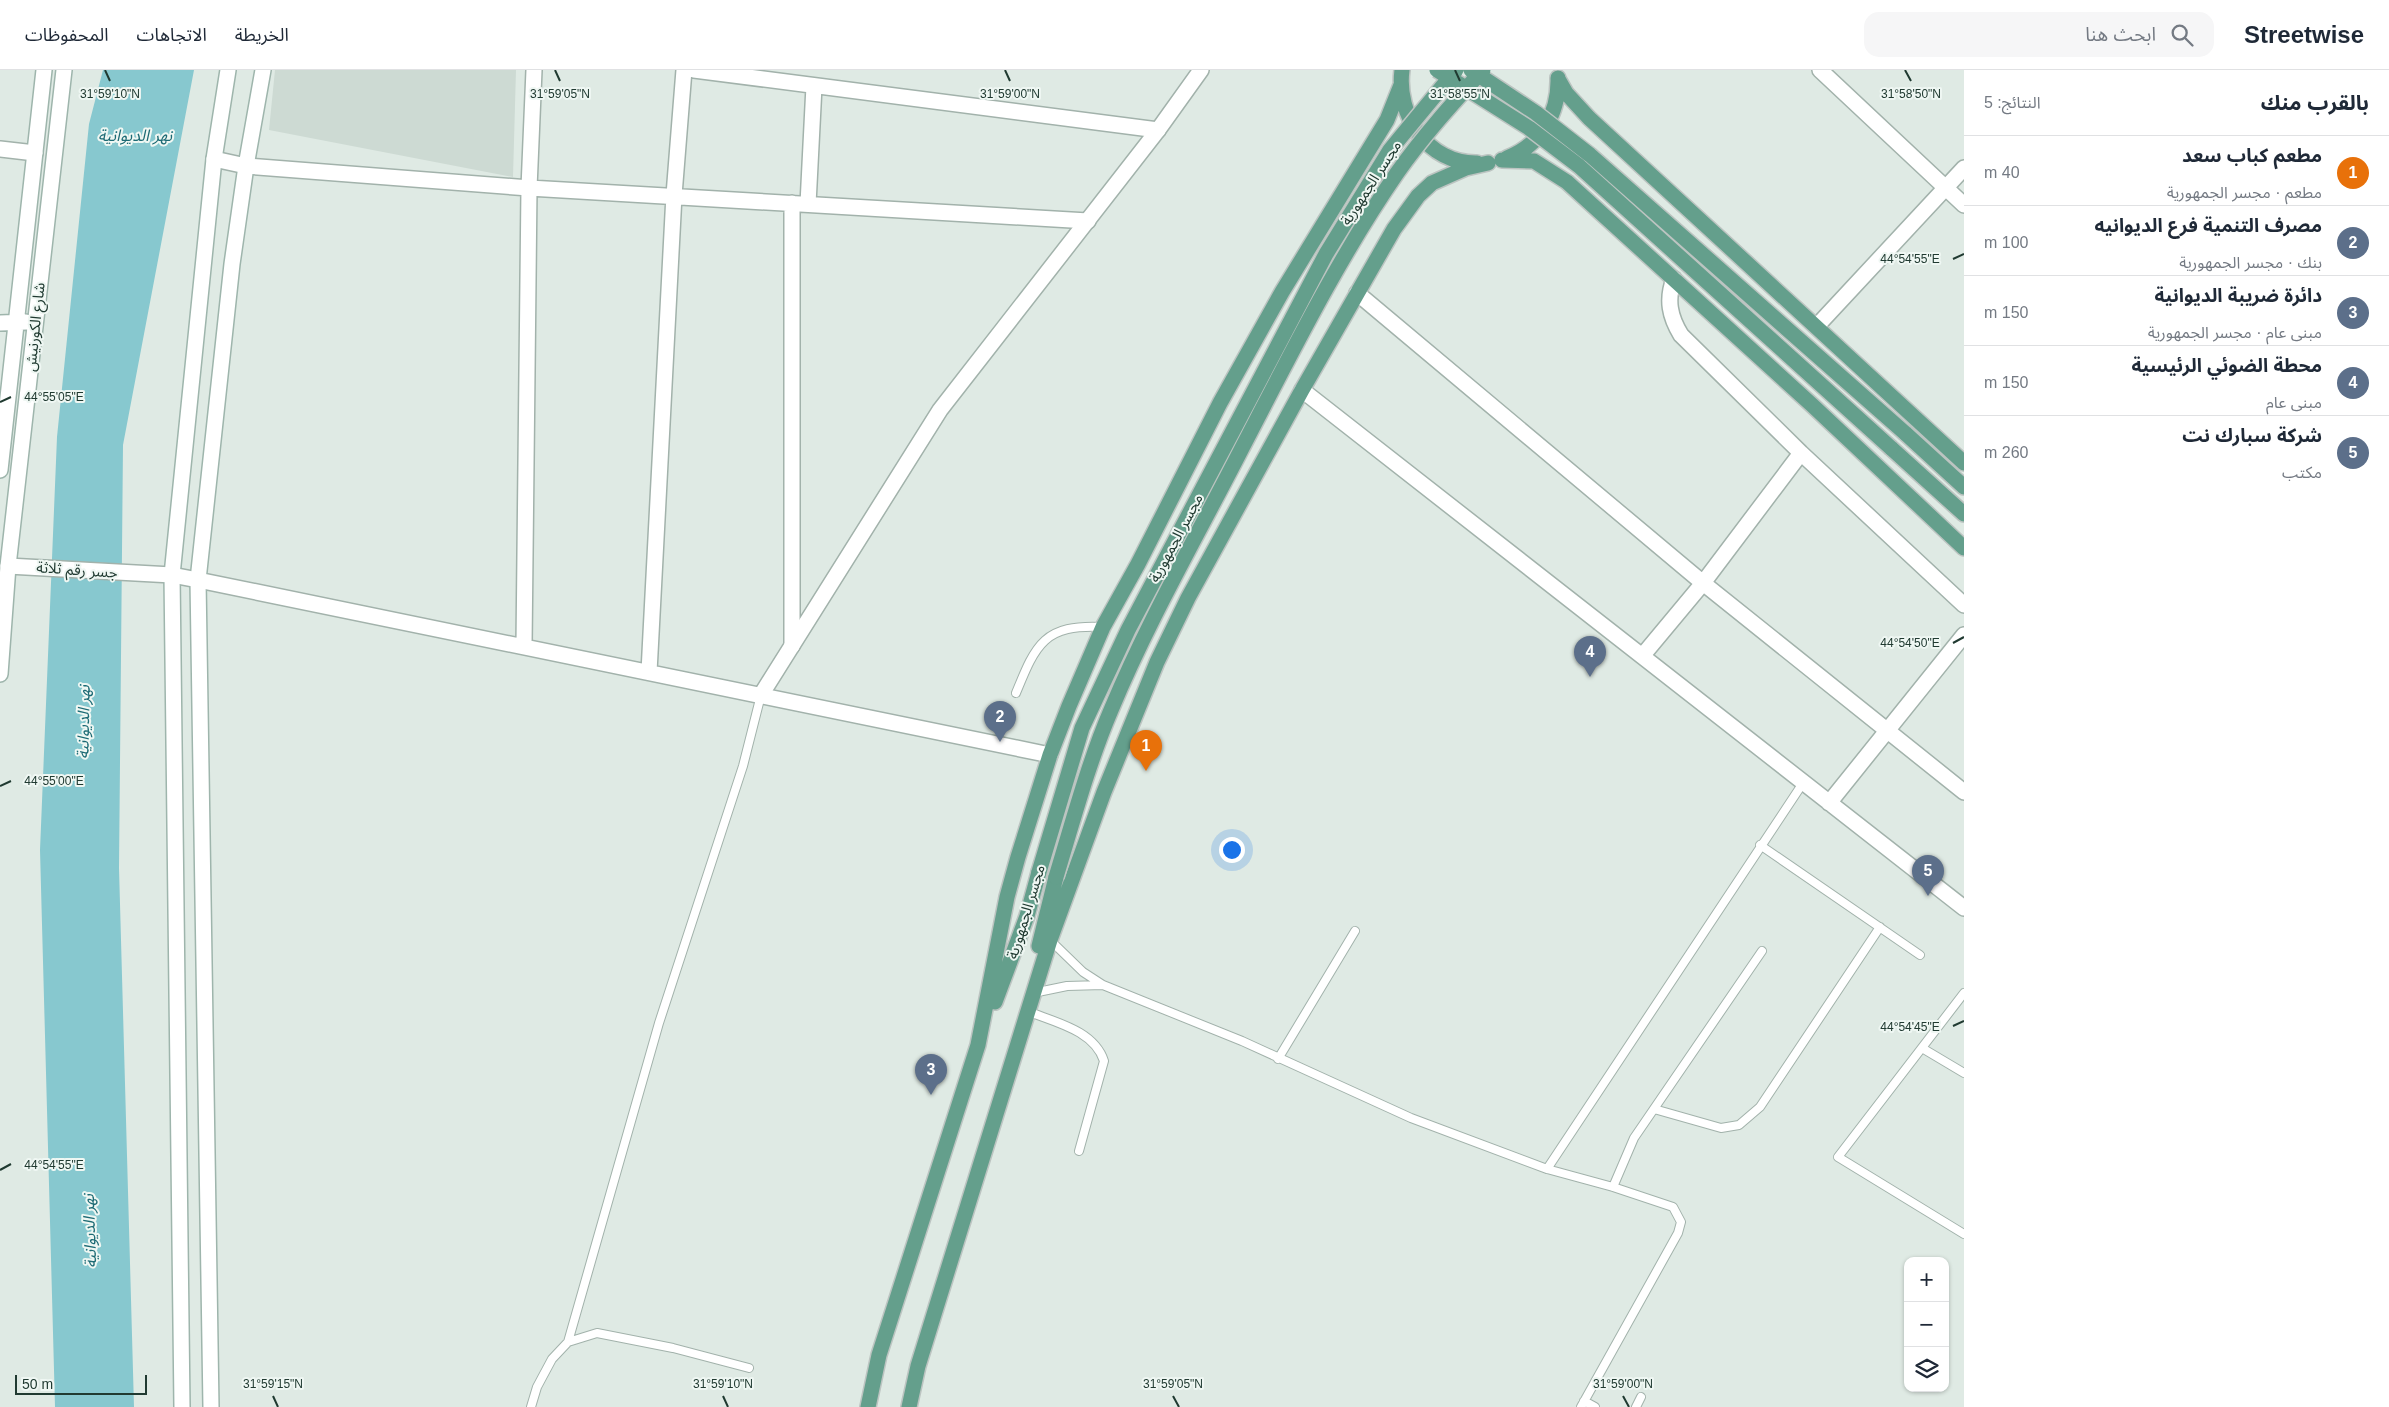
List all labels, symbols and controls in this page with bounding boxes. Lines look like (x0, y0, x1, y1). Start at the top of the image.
search box (1864, 12, 2214, 57)
icon: search (2168, 21, 2196, 49)
text: Streetwise (2244, 21, 2364, 48)
text: ابحث هنا (2085, 24, 2156, 45)
text: المحفوظات (25, 25, 109, 45)
text: الاتجاهات (137, 25, 207, 45)
text: الخريطة (235, 25, 289, 45)
text: 31°59'10"N (80, 87, 140, 101)
text: 31°59'05"N (530, 87, 590, 101)
text: 31°59'00"N (980, 87, 1040, 101)
text: 31°58'55"N (1430, 87, 1490, 101)
text: 31°58'50"N (1881, 87, 1941, 101)
text: بالقرب منك (2261, 91, 2369, 114)
text: النتائج: 5 (1984, 94, 2041, 111)
water label: نهر الديوانية (98, 127, 173, 145)
street label: مجسر الجمهورية (1337, 137, 1405, 229)
text: مطعم كباب سعد (2182, 145, 2322, 166)
text: 40 m (1984, 164, 2020, 181)
text: 1 (2349, 164, 2357, 181)
text: مطعم · مجسر الجمهورية (2167, 184, 2322, 201)
text: مصرف التنمية فرع الديوانيه (2095, 215, 2322, 236)
text: 100 m (1984, 234, 2028, 251)
text: 2 (2349, 234, 2357, 251)
text: 44°54'55"E (1880, 252, 1940, 266)
text: بنك · مجسر الجمهورية (2179, 254, 2322, 271)
street label: شارع الكورنيش (21, 281, 52, 373)
text: دائرة ضريبة الديوانية (2155, 285, 2322, 306)
text: 150 m (1984, 304, 2028, 321)
text: 3 (2349, 304, 2357, 321)
text: مبنى عام · مجسر الجمهورية (2148, 324, 2322, 341)
text: محطة الضوئي الرئيسية (2132, 355, 2322, 376)
text: 150 m (1984, 374, 2028, 391)
text: 4 (2349, 374, 2357, 391)
text: 44°55'05"E (24, 390, 84, 404)
text: مبنى عام (2266, 394, 2322, 411)
text: شركة سبارك نت (2182, 425, 2322, 446)
text: 260 m (1984, 444, 2028, 461)
text: 5 (2349, 444, 2357, 461)
text: مكتب (2282, 464, 2322, 481)
street label: مجسر الجمهورية (1145, 491, 1207, 585)
street label: جسر رقم ثلاثة (36, 558, 118, 584)
pin: 4 (1574, 636, 1606, 677)
text: 44°54'50"E (1880, 636, 1940, 650)
water label: نهر الديوانية (74, 683, 94, 759)
pin: 2 (984, 701, 1016, 742)
pin: 1 (1130, 730, 1162, 771)
text: 44°55'00"E (24, 774, 84, 788)
your location (1219, 837, 1245, 863)
pin: 5 (1912, 855, 1944, 896)
street label: مجسر الجمهورية (1003, 863, 1049, 961)
text: 44°54'45"E (1880, 1020, 1940, 1034)
pin: 3 (915, 1054, 947, 1095)
text: 44°54'55"E (24, 1158, 84, 1172)
water label: نهر الديوانية (80, 1192, 100, 1268)
map controls (1904, 1257, 1949, 1392)
button: + (1904, 1257, 1949, 1302)
button: − (1904, 1302, 1949, 1347)
button: layers (1904, 1347, 1949, 1392)
scale bar (15, 1372, 148, 1395)
text: 50 m (22, 1376, 53, 1392)
text: 31°59'15"N (243, 1377, 303, 1391)
text: 31°59'10"N (693, 1377, 753, 1391)
text: 31°59'05"N (1143, 1377, 1203, 1391)
text: 31°59'00"N (1593, 1377, 1653, 1391)

